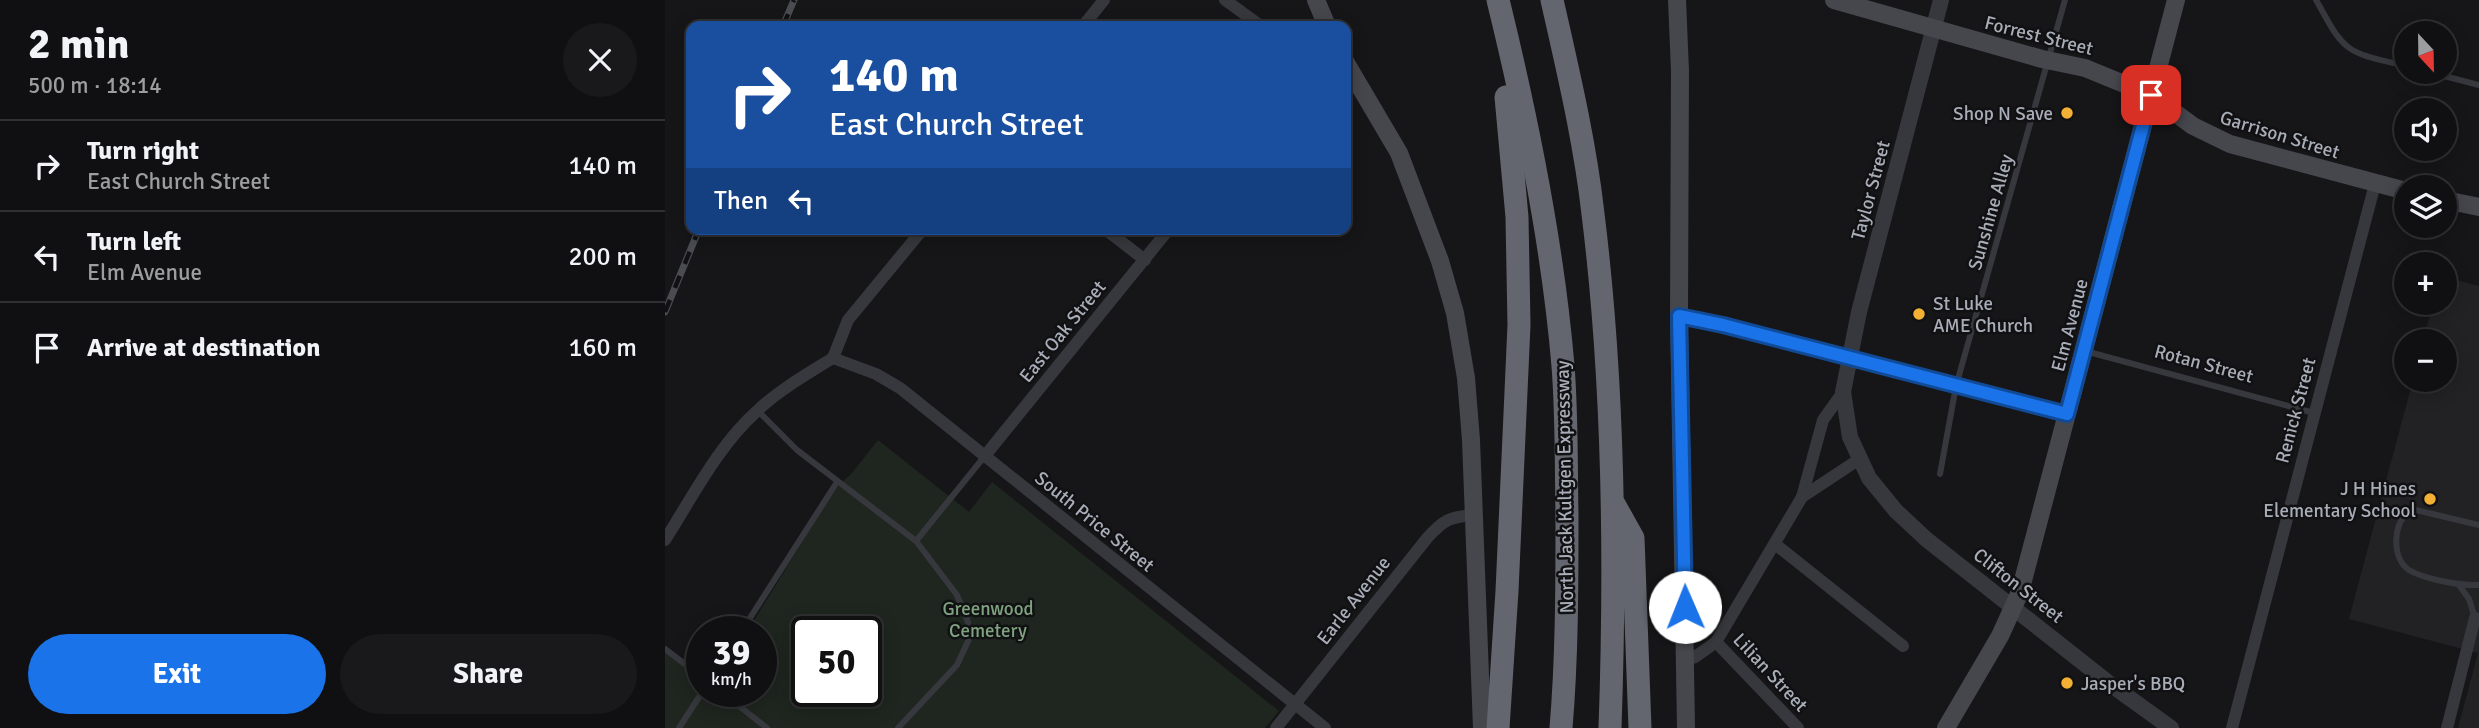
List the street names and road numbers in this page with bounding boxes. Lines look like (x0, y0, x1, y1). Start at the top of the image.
street label: Forrest Street (1982, 11, 2096, 61)
street label: Garrison Street (2217, 105, 2343, 165)
street label: Taylor Street (1846, 137, 1896, 243)
street label: Sunshine Alley (1963, 151, 2019, 273)
street label: East Oak Street (1014, 275, 1111, 388)
street label: Elm Avenue (2046, 276, 2094, 374)
street label: Rotan Street (2152, 339, 2256, 389)
street label: Renick Street (2270, 354, 2322, 466)
street label: North Jack Kultgen Expressway (1551, 360, 1579, 614)
street label: South Price Street (1030, 466, 1159, 578)
street label: Clifton Street (1968, 543, 2069, 629)
street label: Earle Avenue (1312, 552, 1396, 650)
street label: Lilian Street (1728, 628, 1813, 717)

